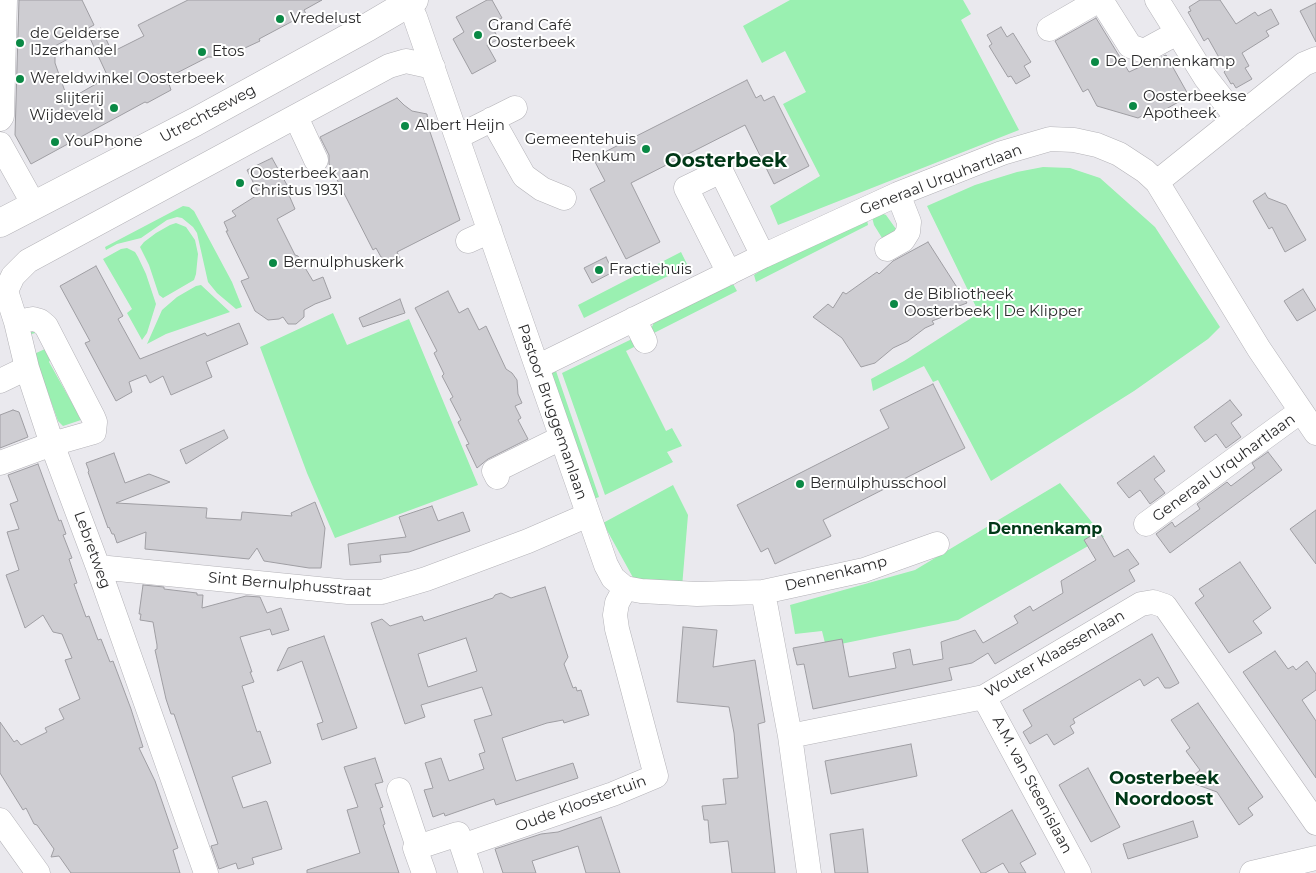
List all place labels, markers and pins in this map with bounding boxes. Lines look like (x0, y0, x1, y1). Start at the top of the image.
place label: Vredelust (290, 10, 362, 28)
marker: Vredelust (274, 13, 286, 25)
place label: Grand Café Oosterbeek (488, 17, 575, 52)
place label: de Gelderse IJzerhandel (30, 25, 119, 60)
marker: Grand Café Oosterbeek (472, 29, 484, 41)
marker: de Gelderse IJzerhandel (14, 37, 26, 49)
place label: Etos (212, 43, 244, 61)
marker: Etos (196, 46, 208, 58)
place label: De Dennenkamp (1105, 53, 1235, 71)
marker: De Dennenkamp (1089, 56, 1101, 68)
place label: Wereldwinkel Oosterbeek (30, 70, 224, 88)
marker: Wereldwinkel Oosterbeek (14, 73, 26, 85)
place label: Oosterbeekse Apotheek (1143, 88, 1246, 123)
place label: slijterij Wijdeveld (29, 90, 104, 125)
marker: Oosterbeekse Apotheek (1127, 100, 1139, 112)
marker: slijterij Wijdeveld (108, 102, 120, 114)
place label: Albert Heijn (415, 117, 505, 135)
marker: Albert Heijn (399, 120, 411, 132)
place label: Gemeentehuis Renkum (525, 131, 636, 166)
place label: YouPhone (65, 133, 143, 151)
marker: YouPhone (49, 136, 61, 148)
marker: Gemeentehuis Renkum (640, 143, 652, 155)
place label: Oosterbeek aan Christus 1931 (250, 165, 369, 200)
marker: Oosterbeek aan Christus 1931 (234, 177, 246, 189)
place label: Bernulphuskerk (283, 254, 404, 272)
marker: Bernulphuskerk (267, 257, 279, 269)
place label: Fractiehuis (609, 261, 692, 279)
marker: Fractiehuis (593, 264, 605, 276)
place label: de Bibliotheek Oosterbeek | De Klipper (904, 286, 1083, 321)
marker: de Bibliotheek Oosterbeek | De Klipper (888, 298, 900, 310)
place label: Bernulphusschool (810, 475, 947, 493)
marker: Bernulphusschool (794, 478, 806, 490)

